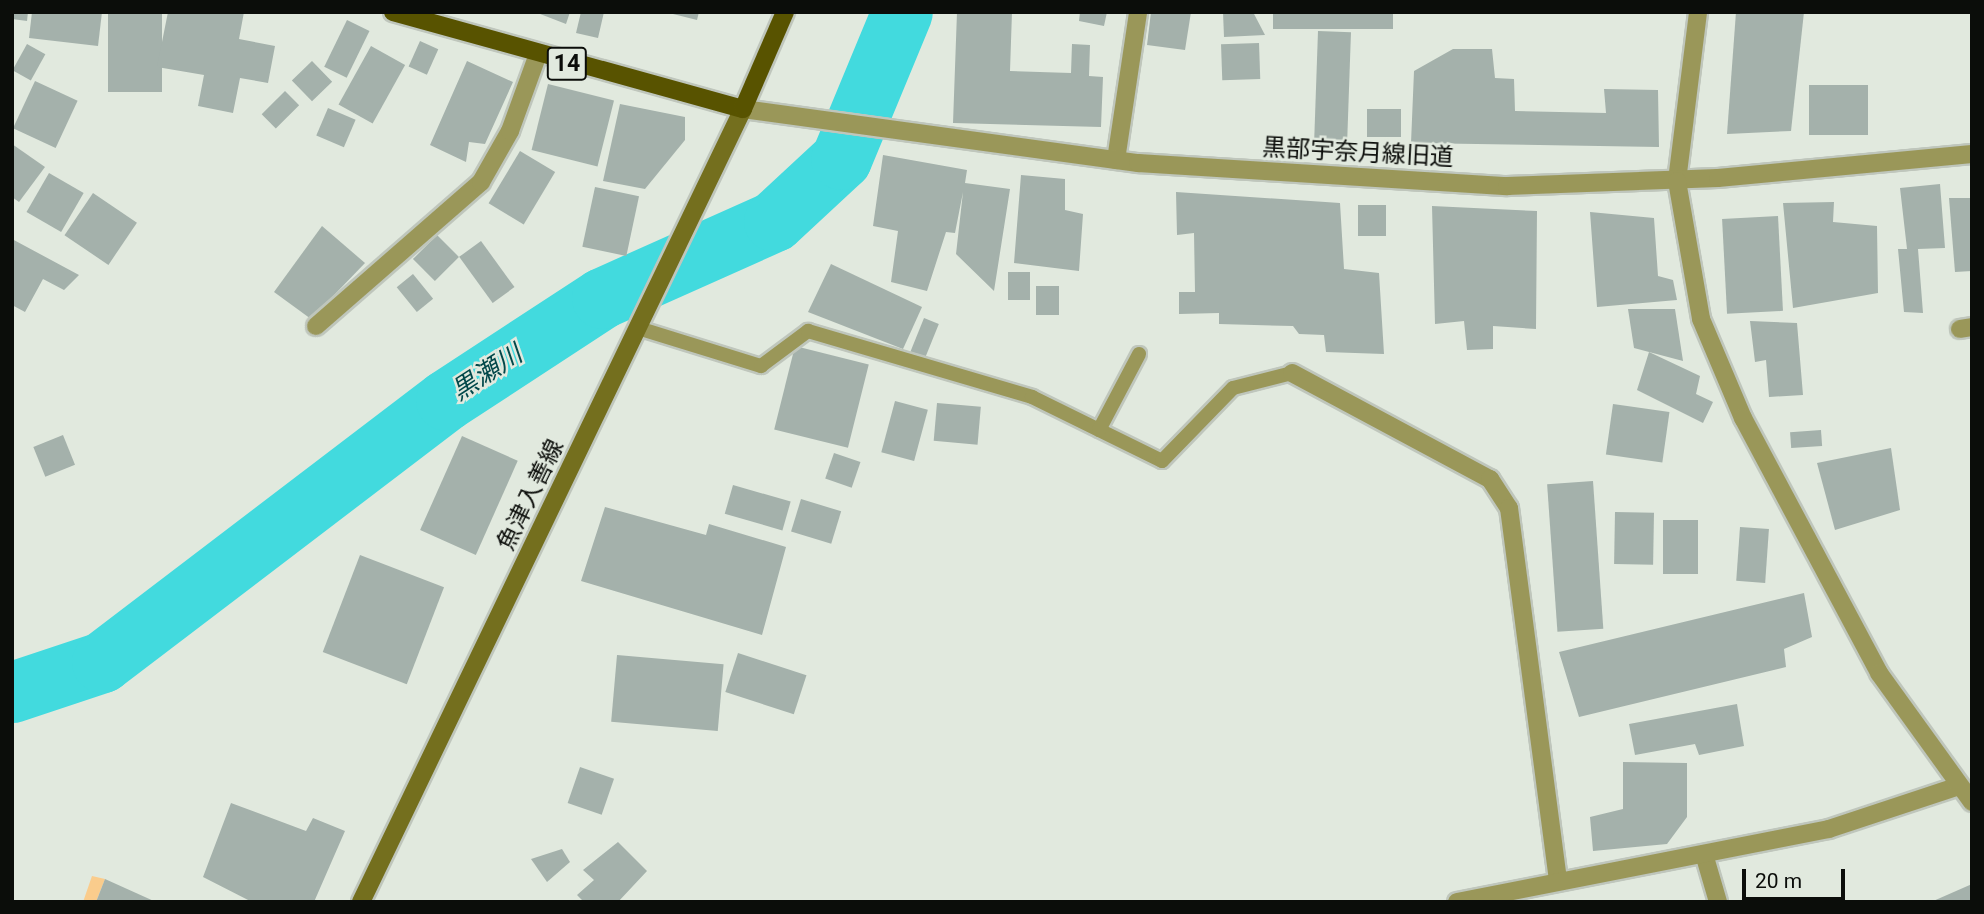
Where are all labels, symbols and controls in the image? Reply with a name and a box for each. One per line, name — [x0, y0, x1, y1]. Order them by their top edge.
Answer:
road number: 14 — [546, 44, 588, 83]
street label: 黒部宇奈月線旧道 — [1261, 134, 1455, 172]
water label: 黒瀬川 — [446, 339, 528, 407]
street label: 魚津入善線 — [492, 435, 570, 555]
scale bar — [1746, 855, 1849, 899]
text: 20 m — [1755, 869, 1802, 893]

